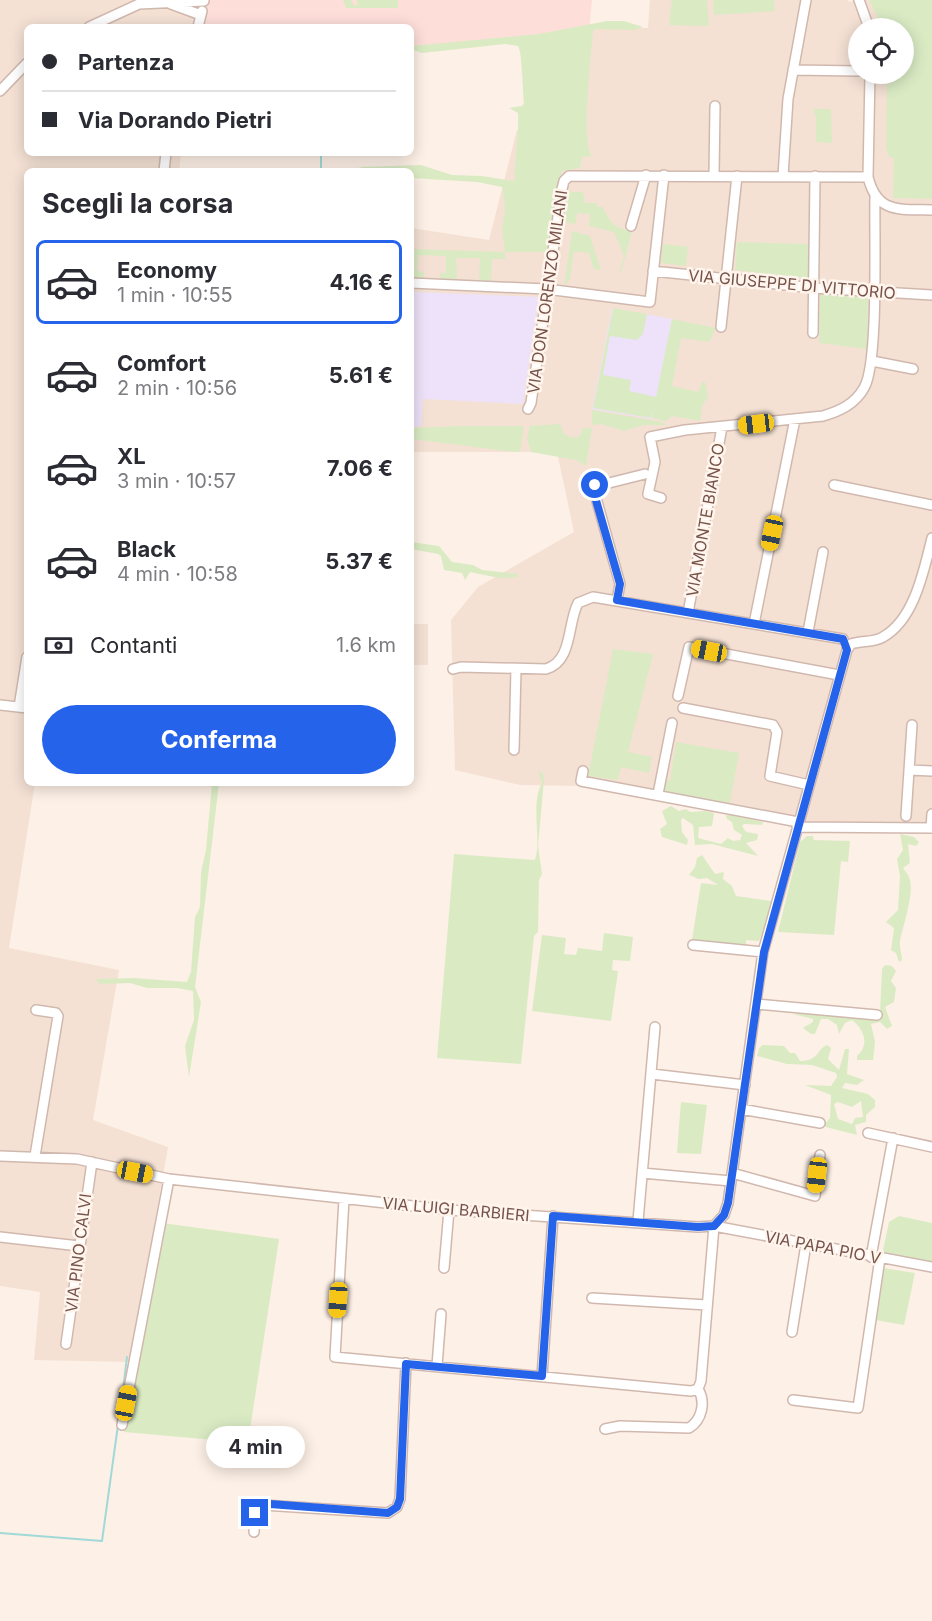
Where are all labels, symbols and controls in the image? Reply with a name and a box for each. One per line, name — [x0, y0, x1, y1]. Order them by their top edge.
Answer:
map controls — [848, 18, 914, 84]
button: locate — [848, 18, 914, 84]
text: Partenza — [78, 49, 174, 75]
text: Via Dorando Pietri — [78, 107, 272, 133]
text: Scegli la corsa — [42, 187, 233, 220]
street label: VIA DON LORENZO MILANI — [523, 189, 571, 395]
icon: car — [45, 255, 99, 309]
text: Economy — [117, 257, 217, 283]
street label: VIA GIUSEPPE DI VITTORIO — [687, 265, 897, 303]
text: 4.16 € — [329, 269, 393, 295]
text: 1 min · 10:55 — [117, 283, 233, 307]
icon: car — [45, 348, 99, 402]
text: Comfort — [117, 350, 206, 376]
text: 5.61 € — [329, 362, 393, 388]
text: 2 min · 10:56 — [117, 376, 237, 400]
car — [737, 413, 775, 435]
icon: car — [45, 441, 99, 495]
street label: VIA MONTE BIANCO — [682, 442, 728, 598]
text: XL — [117, 443, 146, 469]
text: 7.06 € — [327, 455, 393, 481]
text: 3 min · 10:57 — [117, 469, 236, 493]
route start — [581, 471, 608, 498]
car — [759, 514, 785, 552]
icon: car — [45, 534, 99, 588]
text: Black — [117, 536, 176, 562]
text: 5.37 € — [325, 548, 393, 574]
text: 4 min · 10:58 — [117, 562, 238, 586]
icon: cash — [42, 629, 75, 662]
text: Contanti — [90, 632, 177, 658]
text: 1.6 km — [336, 633, 396, 657]
car — [690, 639, 728, 663]
button: Conferma — [42, 705, 396, 774]
car — [806, 1156, 828, 1194]
car — [116, 1160, 154, 1184]
street label: VIA PINO CALVI — [61, 1192, 95, 1314]
street label: VIA LUIGI BARBIERI — [382, 1193, 530, 1225]
street label: VIA PAPA PIO V — [763, 1226, 883, 1268]
car — [328, 1281, 348, 1319]
car — [114, 1384, 138, 1422]
callout: 4 min — [206, 1426, 304, 1468]
text: 4 min — [228, 1435, 283, 1459]
route end — [241, 1499, 268, 1526]

